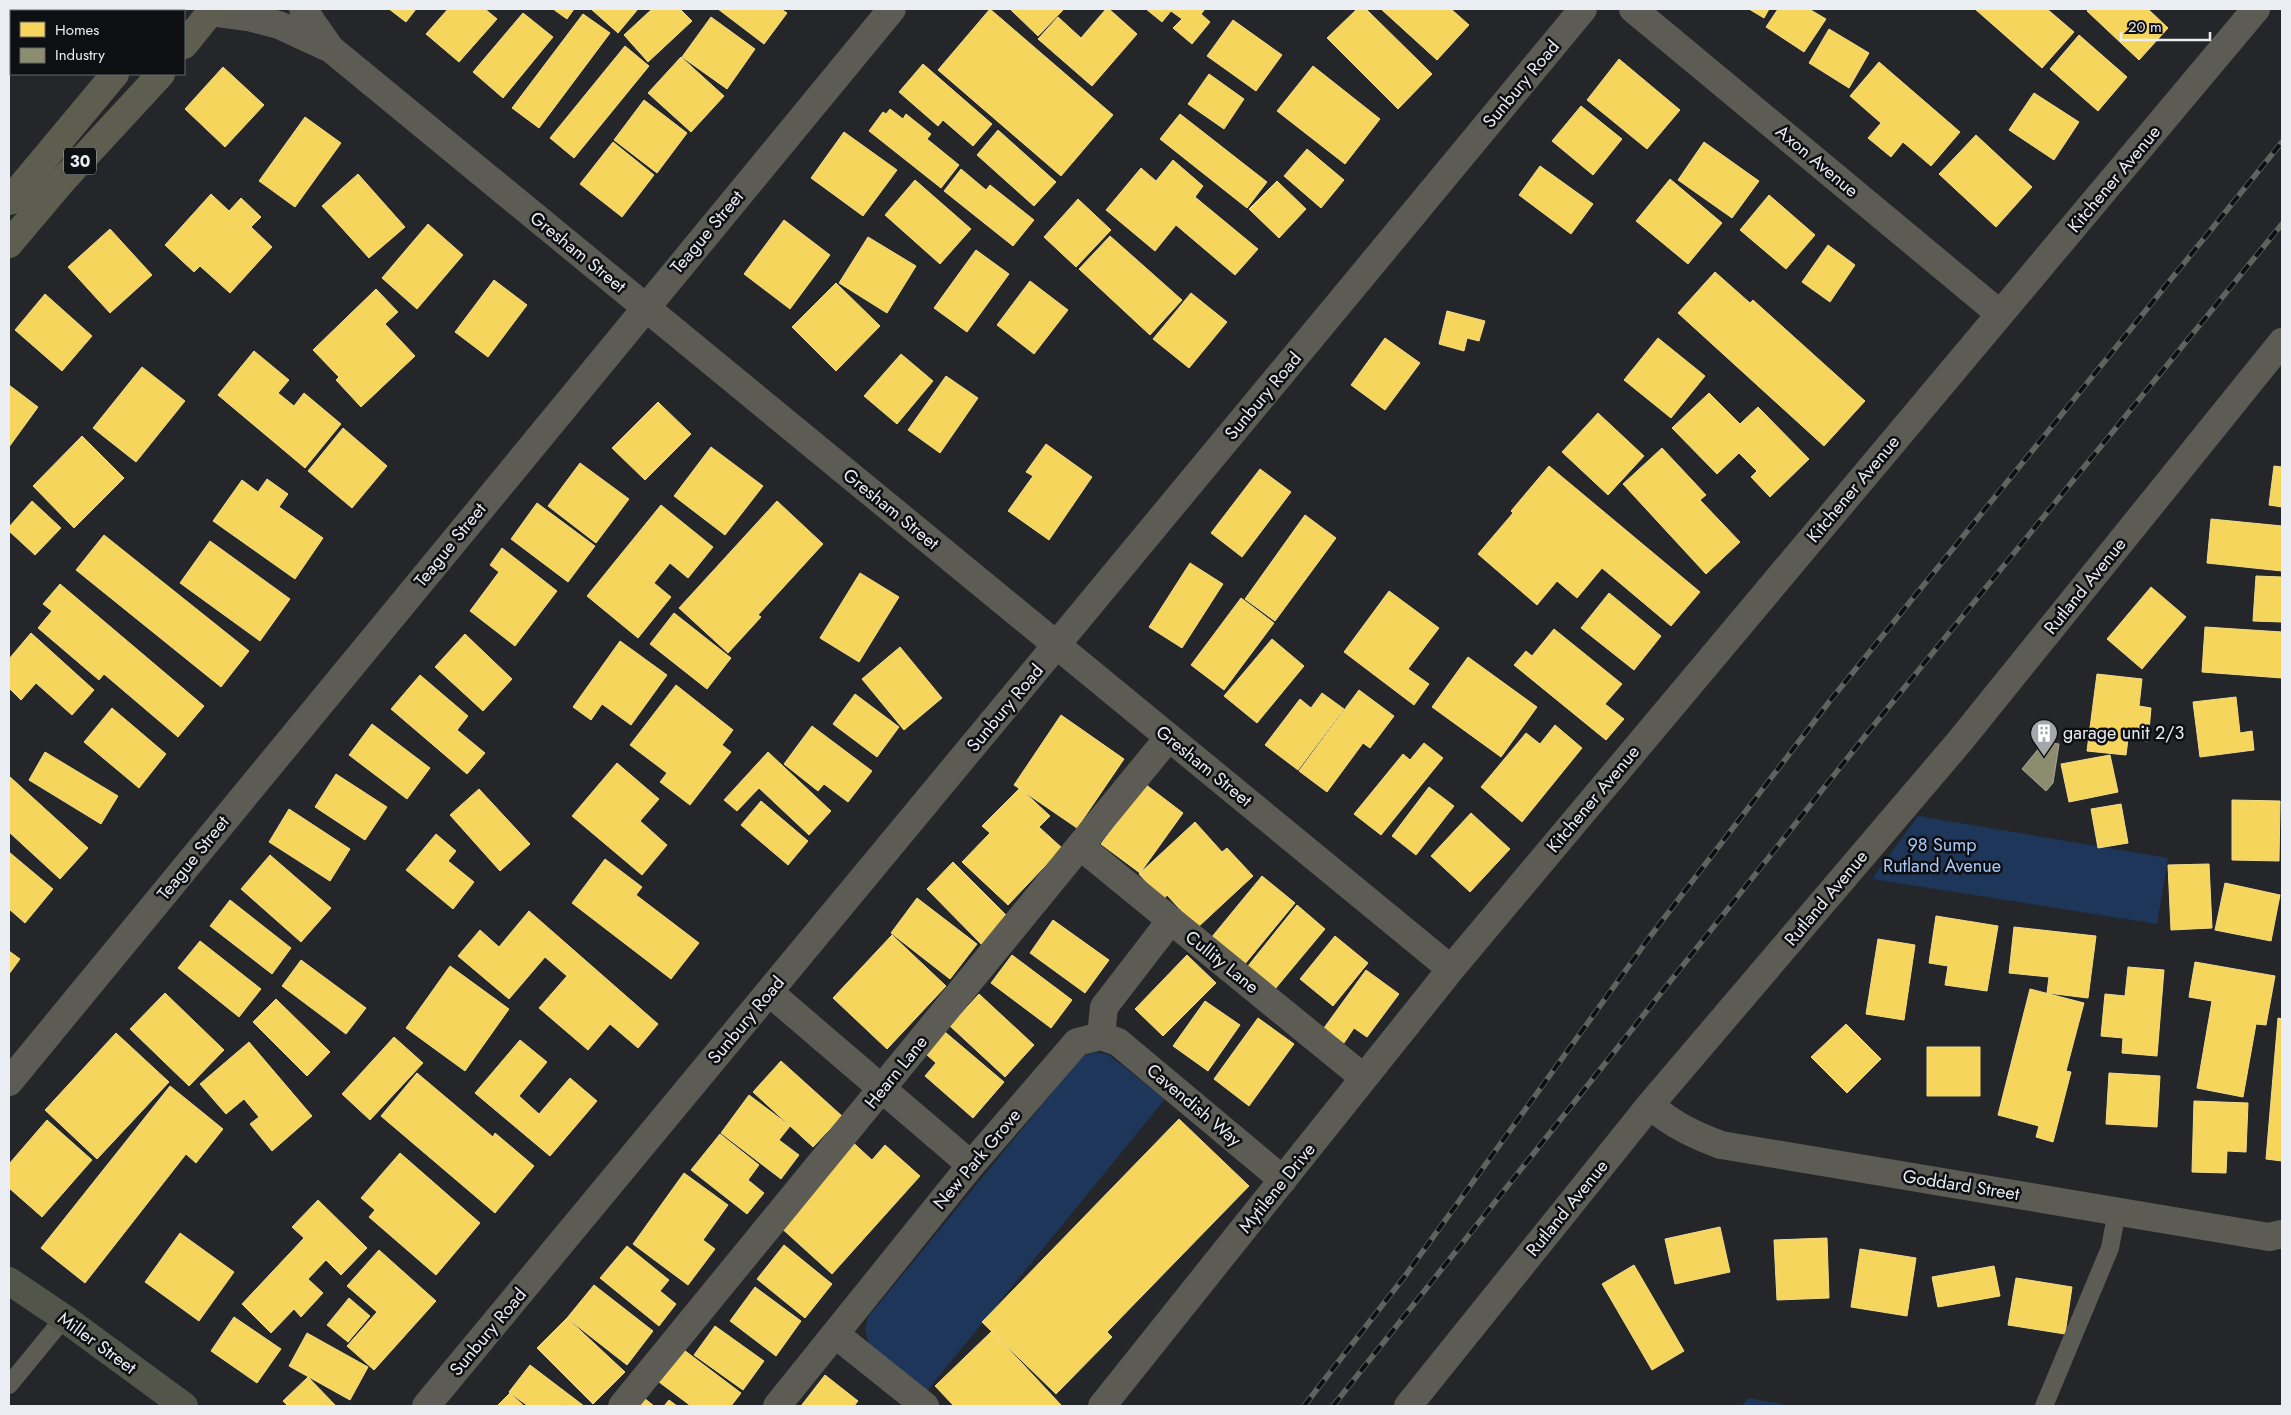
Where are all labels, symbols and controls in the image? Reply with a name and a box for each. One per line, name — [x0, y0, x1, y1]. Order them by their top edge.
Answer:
legend — [10, 10, 185, 75]
scale bar — [2121, 10, 2210, 42]
text: 20 m — [2128, 16, 2162, 38]
text: Homes — [55, 19, 99, 41]
street label: Sunbury Road — [1477, 35, 1565, 133]
text: Industry — [55, 44, 105, 66]
street label: Axon Avenue — [1770, 119, 1864, 203]
street label: Kitchener Avenue — [2061, 120, 2167, 238]
road number: 30 — [64, 148, 96, 175]
street label: Teague Street — [664, 184, 750, 279]
street label: Gresham Street — [524, 205, 632, 299]
street label: Sunbury Road — [1219, 347, 1307, 445]
street label: Kitchener Avenue — [1800, 430, 1906, 548]
street label: Gresham Street — [837, 462, 945, 556]
street label: Teague Street — [408, 497, 493, 593]
street label: Rutland Avenue — [2038, 532, 2132, 640]
street label: Sunbury Road — [961, 659, 1049, 757]
building icon: garage unit 2/3 — [2029, 718, 2059, 757]
street label: Gresham Street — [1150, 719, 1258, 813]
place label: garage unit 2/3 — [2063, 720, 2184, 746]
street label: Kitchener Avenue — [1540, 740, 1646, 858]
street label: Teague Street — [151, 810, 236, 906]
park label: 98 Sump Rutland Avenue — [1883, 832, 2001, 879]
street label: Rutland Avenue — [1778, 845, 1874, 951]
street label: Cullity Lane — [1180, 924, 1264, 1000]
street label: Sunbury Road — [702, 971, 790, 1069]
street label: Hearn Lane — [858, 1030, 934, 1114]
street label: Cavendish Way — [1141, 1057, 1247, 1153]
street label: New Park Grove — [927, 1103, 1027, 1215]
street label: Mytilene Drive — [1233, 1137, 1321, 1239]
street label: Rutland Avenue — [1520, 1154, 1614, 1262]
street label: Goddard Street — [1901, 1163, 2022, 1207]
street label: Sunbury Road — [444, 1283, 532, 1381]
street label: Miller Street — [52, 1306, 142, 1381]

